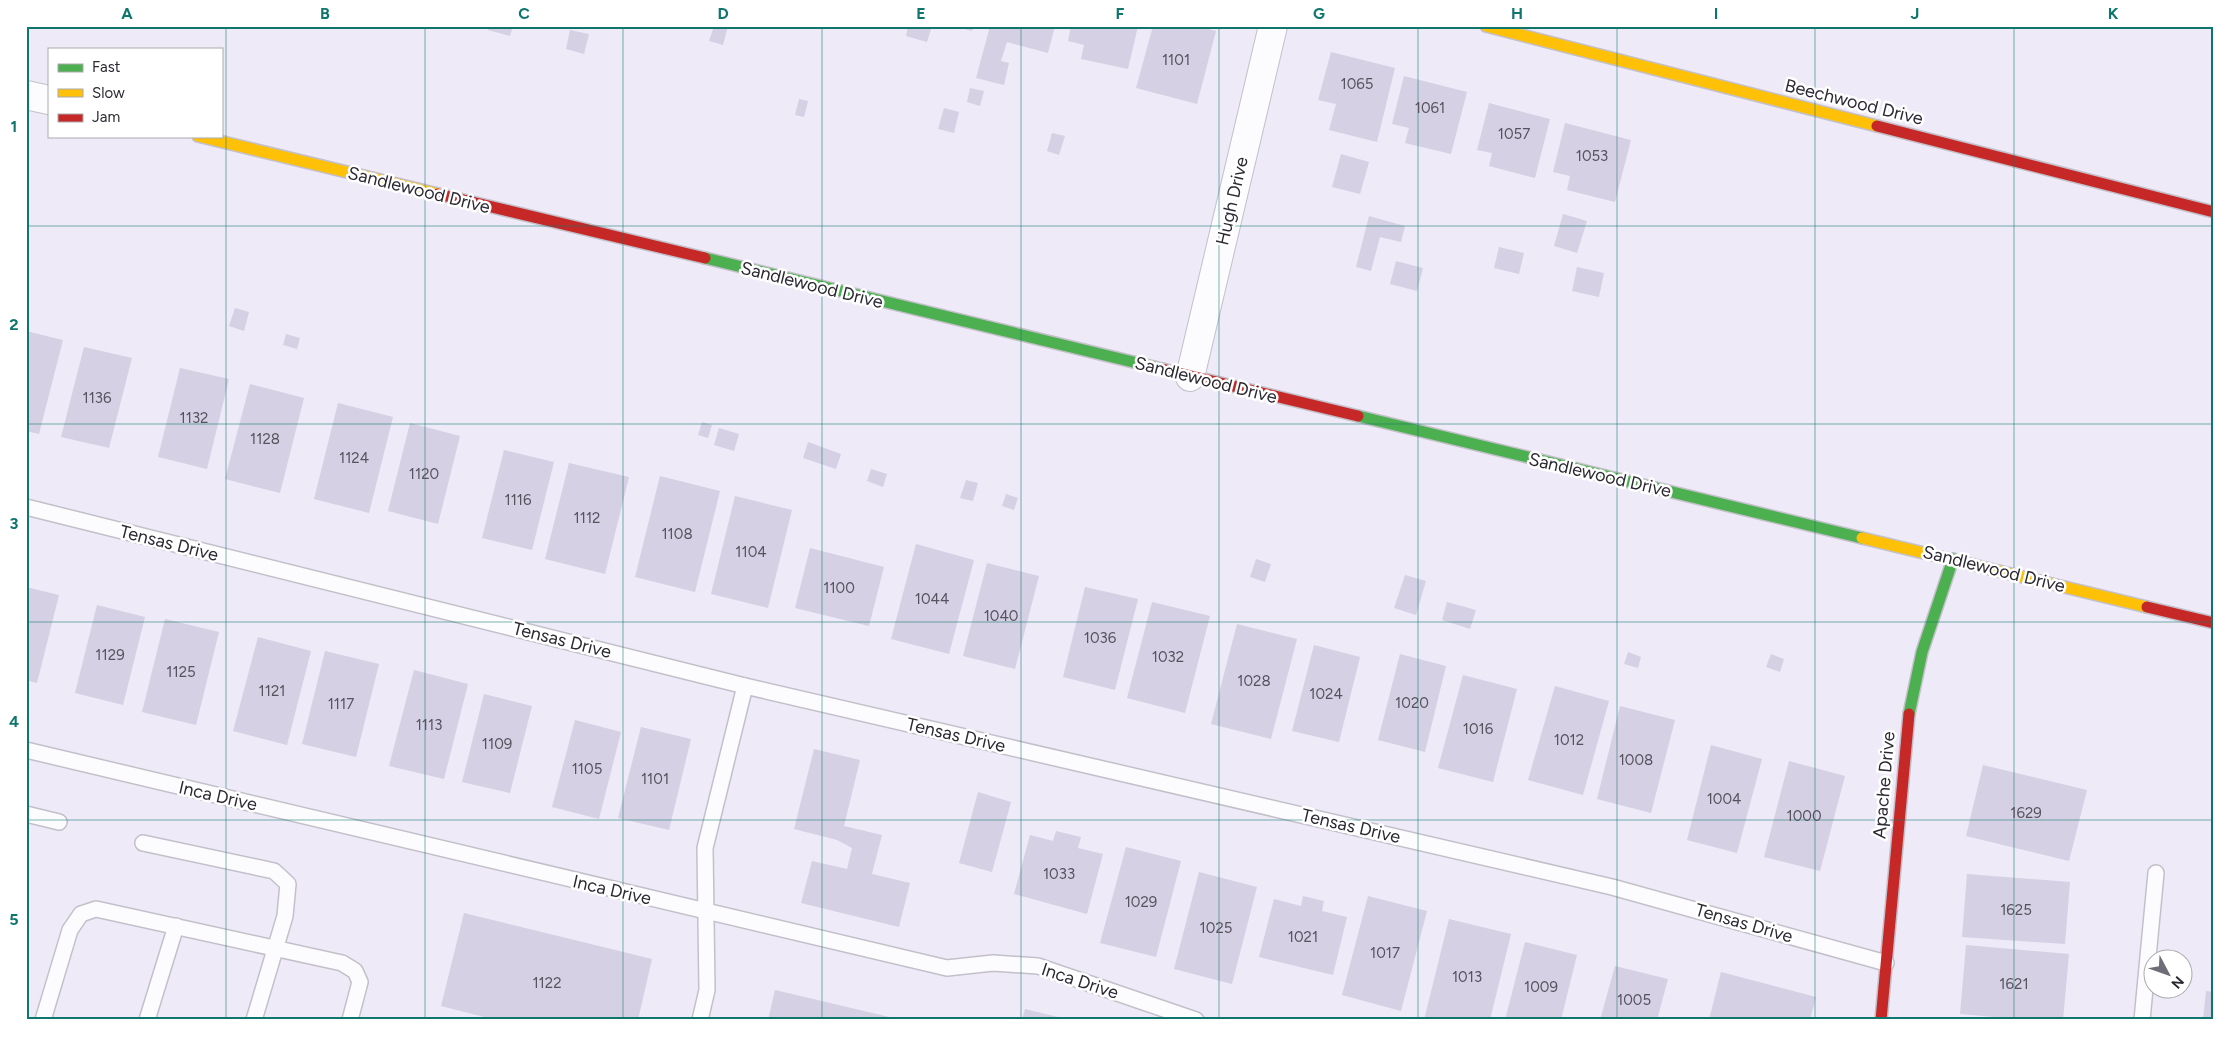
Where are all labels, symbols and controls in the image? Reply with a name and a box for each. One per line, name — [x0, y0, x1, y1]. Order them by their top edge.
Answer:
text: A — [121, 4, 133, 23]
text: B — [320, 4, 330, 23]
text: C — [518, 4, 530, 23]
text: D — [717, 4, 729, 23]
text: E — [916, 4, 926, 23]
text: F — [1116, 4, 1125, 23]
text: G — [1313, 4, 1325, 23]
text: H — [1511, 4, 1523, 23]
text: I — [1714, 4, 1718, 23]
text: J — [1911, 4, 1919, 23]
text: K — [2108, 4, 2119, 23]
legend — [48, 48, 222, 138]
house number: 1101 — [1162, 51, 1190, 69]
text: Fast — [92, 58, 121, 76]
street label: Beechwood Drive — [1783, 74, 1926, 130]
house number: 1065 — [1341, 75, 1373, 93]
text: Slow — [92, 84, 125, 102]
house number: 1061 — [1415, 99, 1445, 117]
text: Jam — [92, 108, 120, 126]
text: 1 — [11, 117, 17, 136]
house number: 1057 — [1498, 125, 1530, 143]
house number: 1053 — [1576, 147, 1608, 165]
street label: Hugh Drive — [1211, 154, 1253, 247]
street label: Sandlewood Drive — [346, 162, 493, 218]
street label: Sandlewood Drive — [739, 257, 886, 313]
text: 2 — [9, 315, 19, 334]
street label: Sandlewood Drive — [1133, 352, 1280, 408]
house number: 1136 — [82, 389, 112, 407]
house number: 1132 — [180, 409, 208, 427]
house number: 1128 — [250, 430, 280, 448]
street label: Sandlewood Drive — [1527, 448, 1674, 502]
house number: 1124 — [339, 449, 369, 467]
house number: 1120 — [409, 465, 439, 483]
house number: 1116 — [504, 491, 532, 509]
house number: 1112 — [574, 509, 600, 527]
text: 3 — [10, 514, 19, 533]
street label: Tensas Drive — [117, 520, 221, 566]
house number: 1108 — [661, 525, 693, 543]
street label: Sandlewood Drive — [1921, 541, 2068, 597]
house number: 1104 — [735, 543, 767, 561]
house number: 1100 — [823, 579, 855, 597]
house number: 1044 — [915, 590, 949, 608]
house number: 1040 — [984, 607, 1018, 625]
street label: Tensas Drive — [510, 617, 614, 663]
house number: 1036 — [1084, 629, 1117, 647]
house number: 1129 — [95, 646, 125, 664]
house number: 1032 — [1152, 648, 1184, 666]
house number: 1125 — [166, 663, 196, 681]
house number: 1028 — [1237, 672, 1271, 690]
house number: 1121 — [259, 682, 285, 700]
house number: 1024 — [1309, 685, 1343, 703]
house number: 1020 — [1395, 694, 1429, 712]
house number: 1117 — [328, 695, 354, 713]
text: 4 — [9, 712, 19, 731]
street label: Tensas Drive — [904, 713, 1008, 757]
house number: 1113 — [416, 716, 442, 734]
house number: 1016 — [1463, 720, 1494, 738]
street label: Apache Drive — [1868, 730, 1900, 840]
house number: 1012 — [1554, 731, 1584, 749]
house number: 1109 — [482, 735, 512, 753]
house number: 1008 — [1619, 751, 1653, 769]
house number: 1105 — [572, 760, 602, 778]
house number: 1101 — [641, 770, 669, 788]
street label: Inca Drive — [177, 776, 260, 816]
house number: 1004 — [1707, 790, 1741, 808]
street label: Tensas Drive — [1299, 804, 1403, 848]
house number: 1629 — [2010, 804, 2042, 822]
house number: 1000 — [1786, 807, 1822, 825]
house number: 1033 — [1043, 865, 1075, 883]
street label: Inca Drive — [571, 870, 654, 910]
house number: 1029 — [1125, 893, 1157, 911]
street label: Tensas Drive — [1693, 899, 1796, 948]
house number: 1625 — [2000, 901, 2032, 919]
text: 5 — [9, 910, 19, 929]
house number: 1025 — [1200, 919, 1232, 937]
house number: 1021 — [1288, 928, 1318, 946]
house number: 1017 — [1370, 944, 1400, 962]
north arrow — [2142, 948, 2192, 998]
street label: Inca Drive — [1039, 958, 1122, 1004]
house number: 1013 — [1452, 968, 1482, 986]
text: N — [2167, 973, 2187, 992]
house number: 1122 — [532, 974, 562, 992]
house number: 1621 — [1999, 975, 2029, 993]
house number: 1009 — [1524, 978, 1558, 996]
house number: 1005 — [1617, 991, 1651, 1009]

